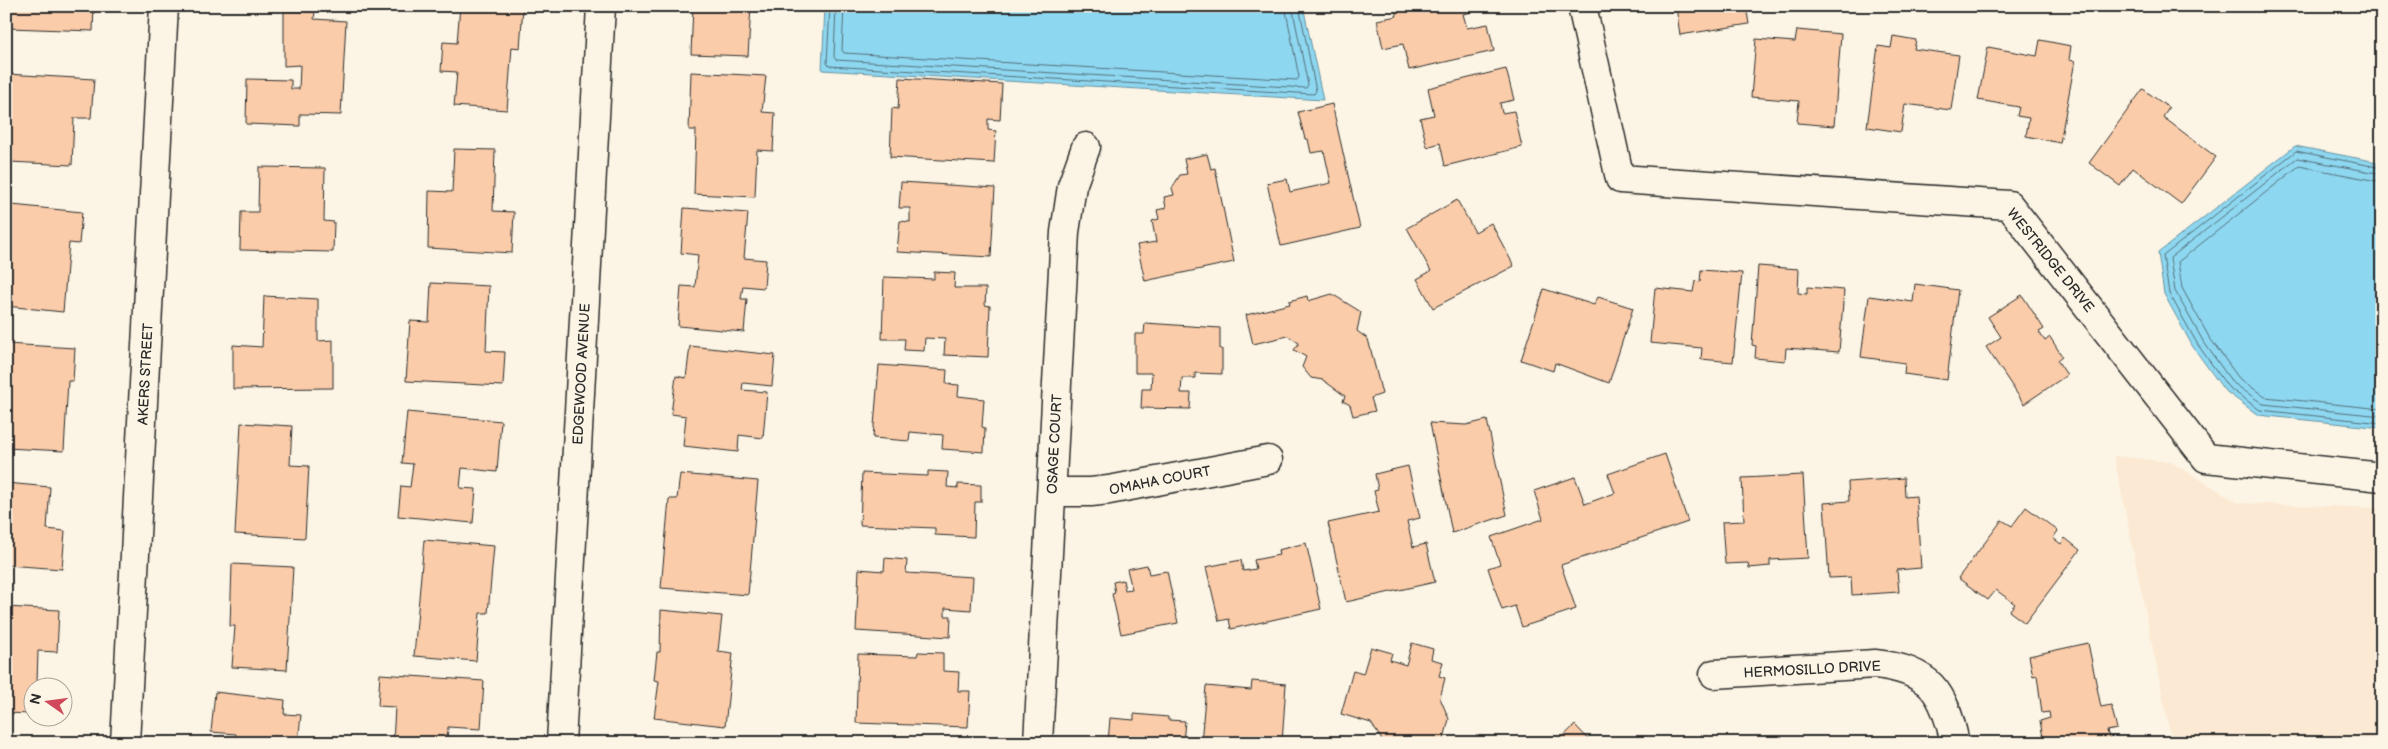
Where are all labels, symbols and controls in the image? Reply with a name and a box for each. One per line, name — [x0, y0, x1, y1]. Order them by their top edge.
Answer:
street label: WESTRIDGE DRIVE — [2003, 205, 2098, 316]
street label: EDGEWOOD AVENUE — [569, 303, 594, 445]
street label: AKERS STREET — [134, 322, 157, 425]
street label: OSAGE COURT — [1043, 393, 1066, 494]
street label: OMAHA COURT — [1108, 462, 1213, 499]
street label: HERMOSILLO DRIVE — [1743, 657, 1881, 682]
north arrow — [22, 676, 72, 726]
text: N — [26, 692, 45, 706]

